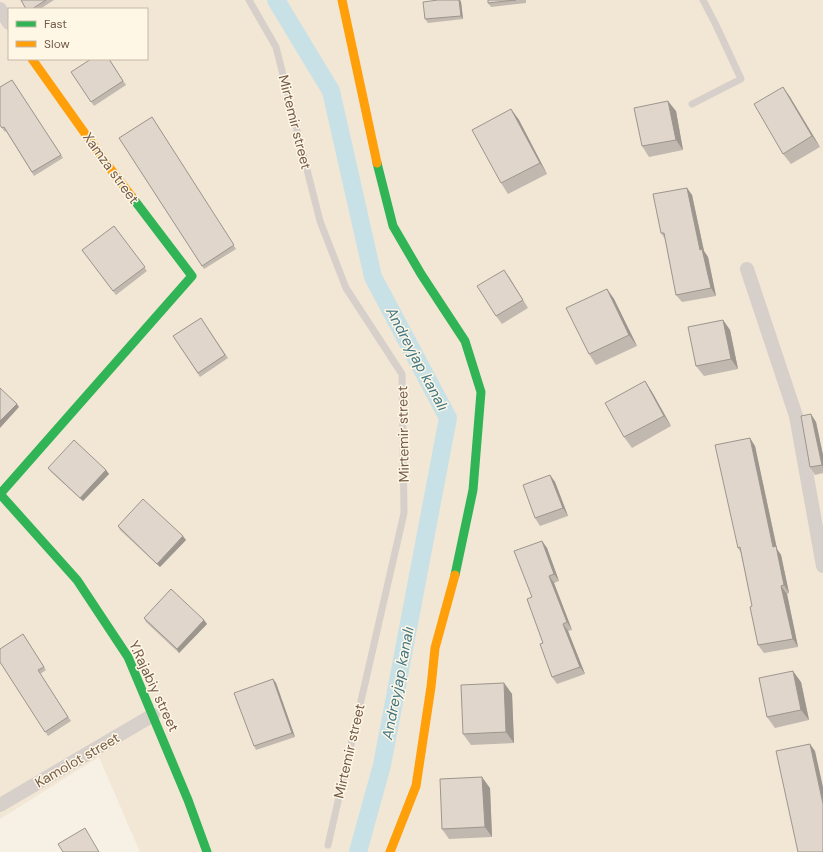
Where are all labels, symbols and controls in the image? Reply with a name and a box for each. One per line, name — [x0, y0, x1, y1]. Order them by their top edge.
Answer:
legend — [8, 8, 148, 60]
text: Fast — [44, 16, 67, 32]
text: Slow — [44, 36, 70, 52]
street label: Mirtemir street — [275, 73, 315, 171]
street label: Xamza street — [79, 129, 143, 207]
water label: Andreyjap kanalı — [381, 303, 453, 414]
street label: Mirtemir street — [393, 386, 413, 482]
water label: Andreyjap kanalı — [377, 625, 419, 742]
street label: Y.Rajabiy street — [125, 638, 183, 734]
street label: Mirtemir street — [329, 702, 369, 800]
street label: Kamolot street — [31, 728, 123, 792]

